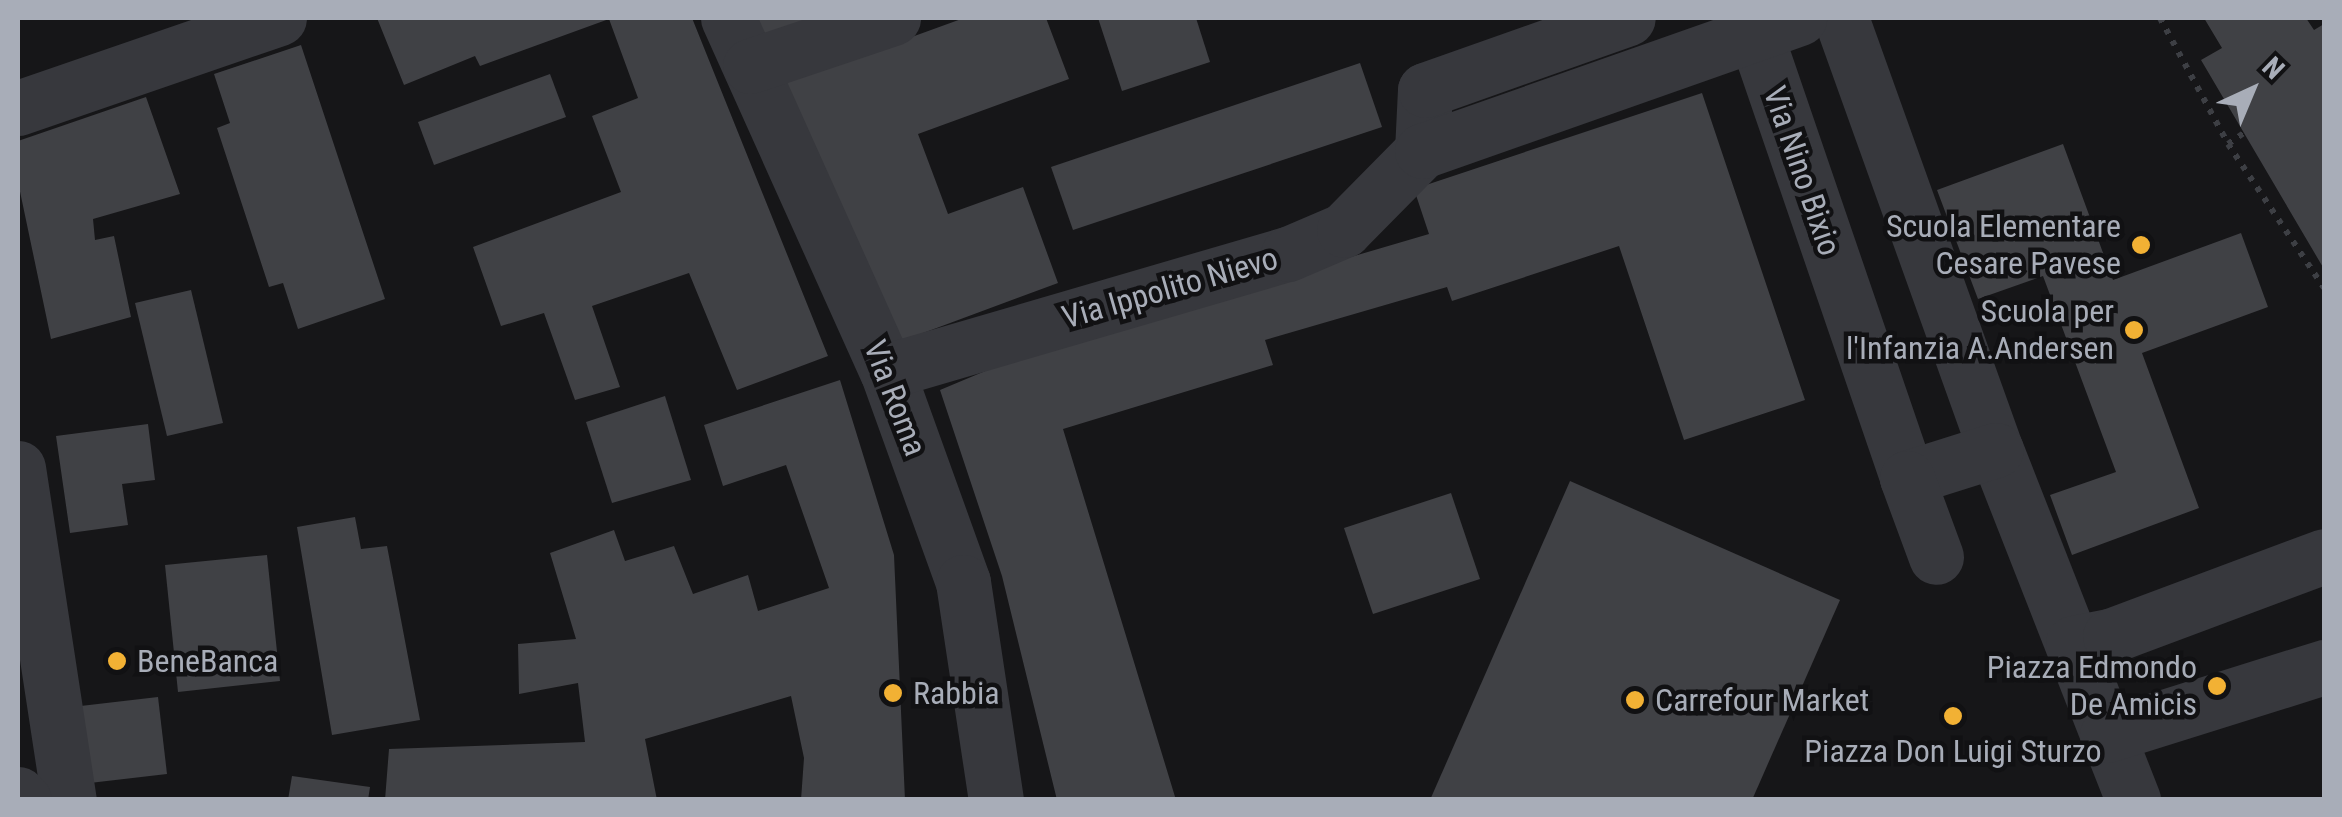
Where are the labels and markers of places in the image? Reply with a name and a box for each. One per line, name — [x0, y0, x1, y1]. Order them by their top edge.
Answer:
place label: Scuola Elementare Cesare Pavese — [1886, 208, 2121, 283]
marker: Scuola Elementare Cesare Pavese — [2130, 234, 2152, 256]
place label: Scuola per l'Infanzia A.Andersen — [1846, 293, 2114, 368]
marker: Scuola per l'Infanzia A.Andersen — [2123, 319, 2145, 341]
place label: BeneBanca — [137, 642, 278, 680]
place label: Piazza Edmondo De Amicis — [1987, 649, 2197, 724]
marker: BeneBanca — [106, 650, 128, 672]
place label: Rabbia — [913, 674, 1000, 712]
marker: Piazza Edmondo De Amicis — [2206, 675, 2228, 697]
place label: Carrefour Market — [1655, 681, 1869, 719]
marker: Rabbia — [882, 682, 904, 704]
marker: Carrefour Market — [1624, 689, 1646, 711]
marker: Piazza Don Luigi Sturzo — [1942, 705, 1964, 727]
place label: Piazza Don Luigi Sturzo — [1804, 732, 2102, 770]

